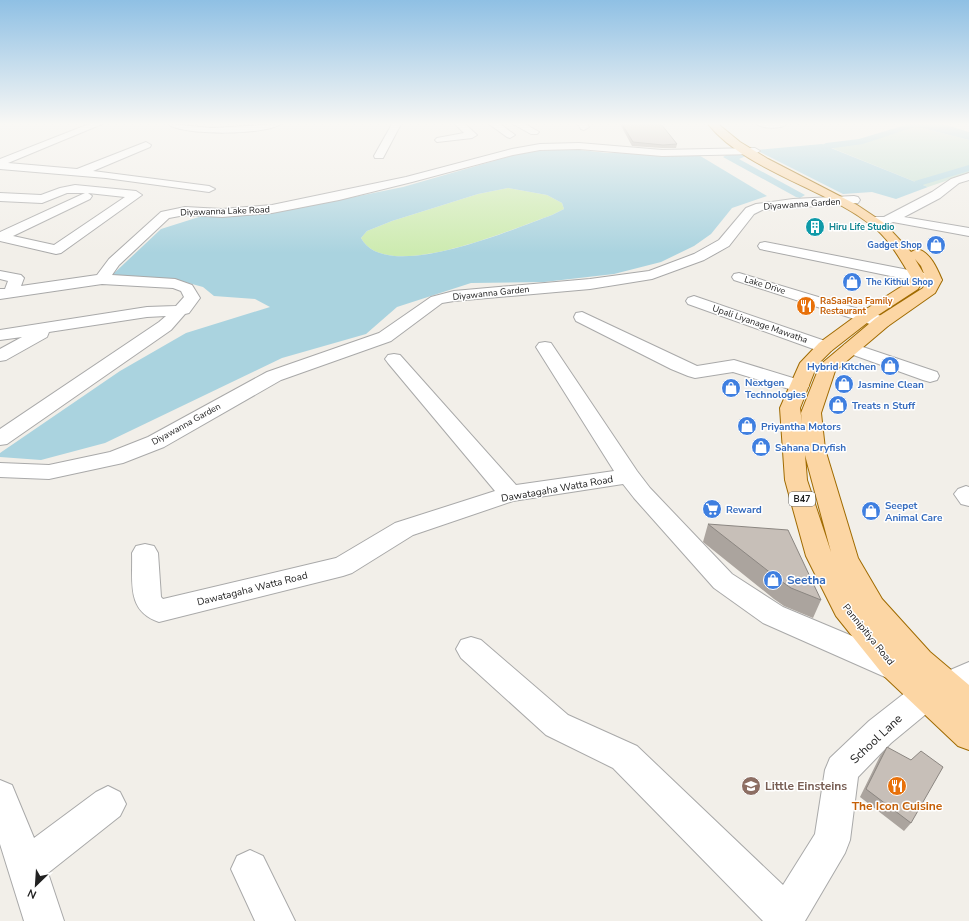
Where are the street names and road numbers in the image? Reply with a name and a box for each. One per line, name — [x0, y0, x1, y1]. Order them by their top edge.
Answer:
street label: Diyawanna Garden — [763, 195, 841, 213]
street label: Diyawanna Lake Road — [180, 203, 270, 219]
street label: Lake Drive — [743, 273, 787, 297]
street label: Diyawanna Garden — [452, 283, 530, 303]
street label: Upali Liyanage Mawatha — [711, 302, 809, 346]
street label: Diyawanna Garden — [149, 400, 223, 448]
street label: Dawatagaha Watta Road — [500, 472, 614, 506]
road number: B47 — [789, 492, 815, 506]
street label: Dawatagaha Watta Road — [195, 568, 309, 609]
street label: Pannipitiya Road — [839, 601, 897, 668]
street label: School Lane — [846, 711, 906, 767]

